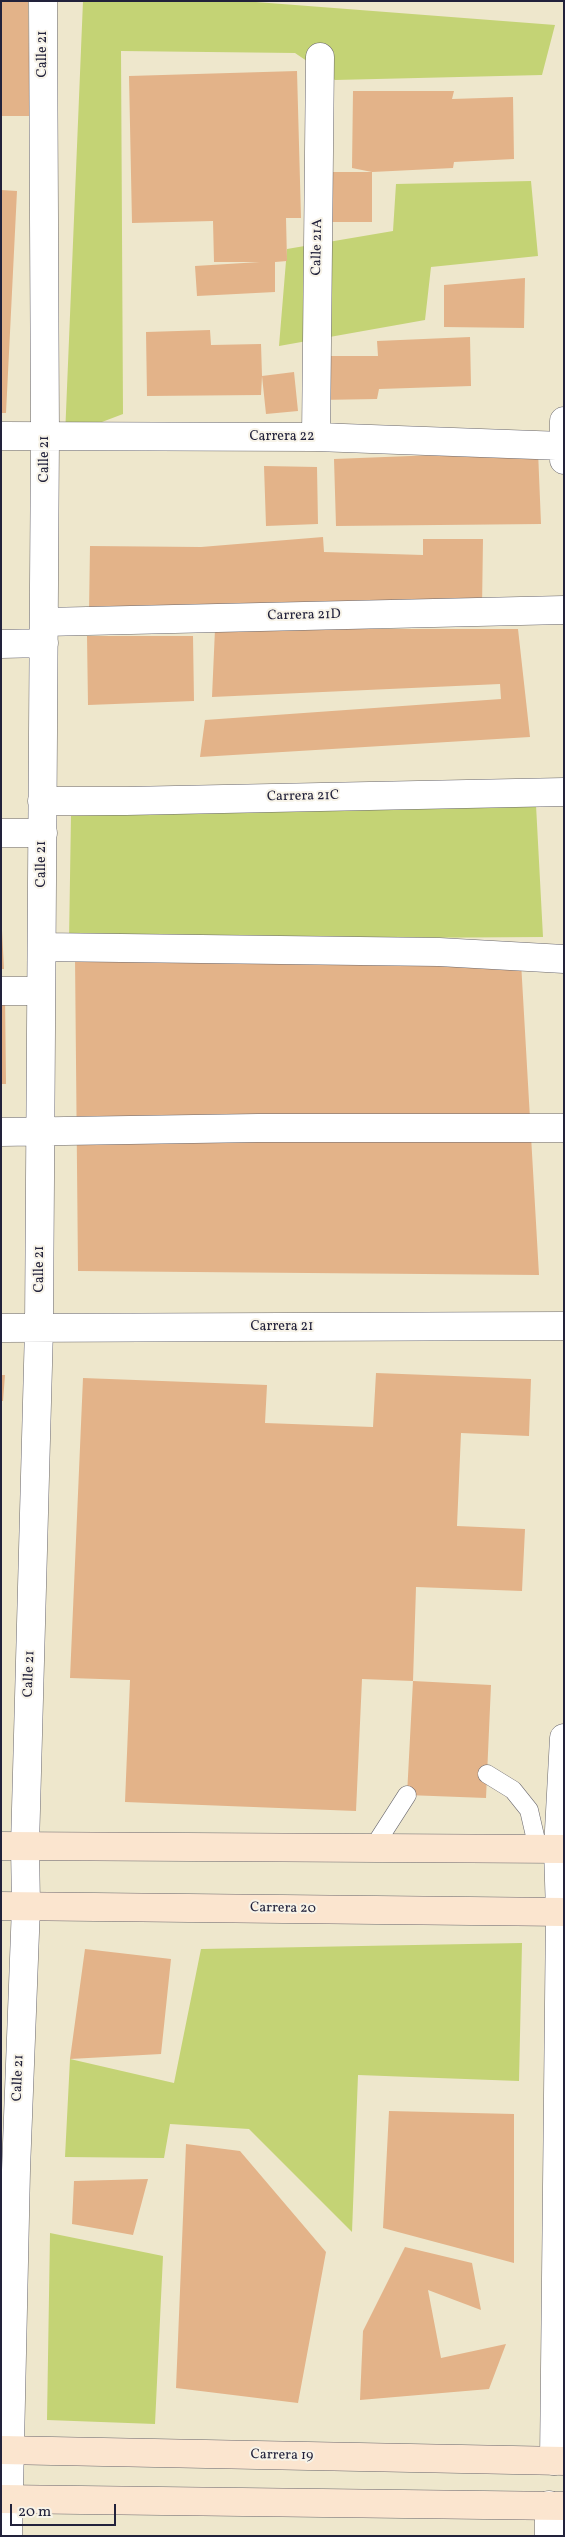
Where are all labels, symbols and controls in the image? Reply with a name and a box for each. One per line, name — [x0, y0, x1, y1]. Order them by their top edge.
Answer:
street label: Calle 21 — [35, 31, 51, 77]
street label: Calle 21A — [309, 218, 327, 276]
street label: Carrera 22 — [249, 429, 315, 445]
street label: Calle 21 — [37, 436, 53, 482]
street label: Carrera 21D — [267, 607, 341, 625]
street label: Carrera 21C — [267, 788, 339, 806]
street label: Calle 21 — [34, 841, 50, 887]
street label: Calle 21 — [32, 1246, 48, 1292]
street label: Carrera 21 — [250, 1319, 314, 1335]
street label: Calle 21 — [21, 1650, 39, 1698]
street label: Carrera 20 — [250, 1900, 316, 1918]
street label: Calle 21 — [10, 2054, 28, 2102]
street label: Carrera 19 — [250, 2447, 314, 2465]
scale bar — [12, 2494, 119, 2526]
text: 20 m — [18, 2502, 51, 2523]

